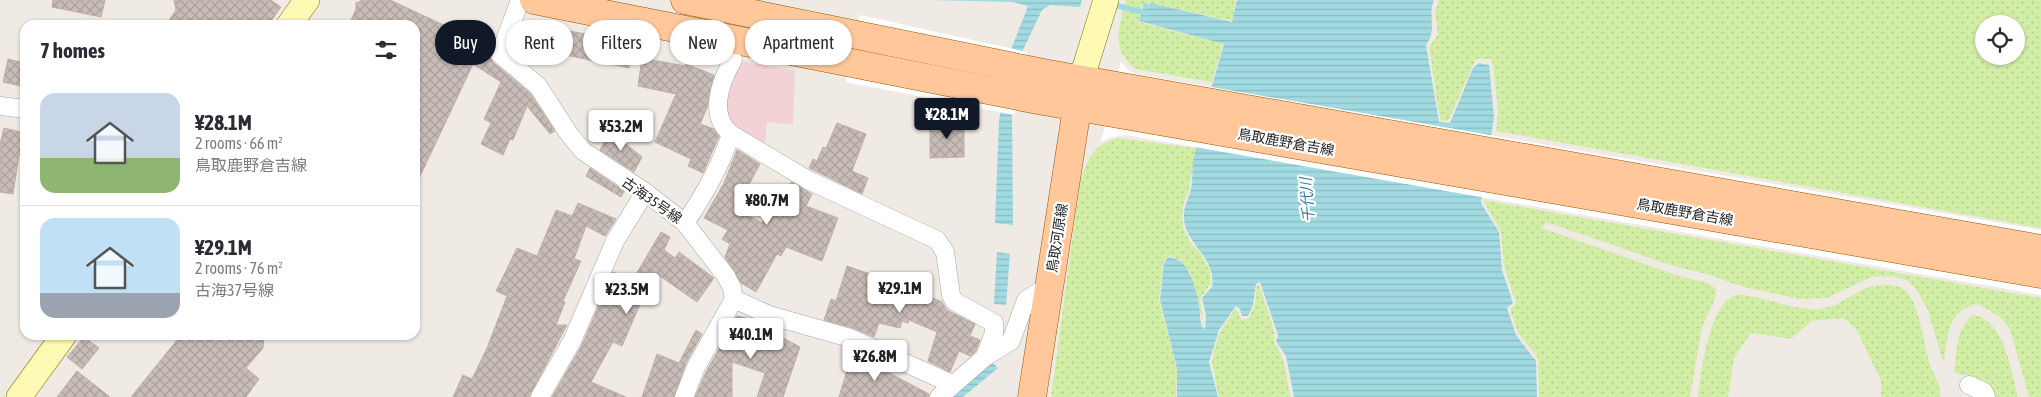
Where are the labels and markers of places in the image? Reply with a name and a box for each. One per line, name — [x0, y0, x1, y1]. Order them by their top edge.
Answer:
pin: ¥28.1M — [906, 98, 988, 140]
pin: ¥53.2M — [580, 110, 662, 152]
pin: ¥80.7M — [726, 184, 808, 226]
pin: ¥23.5M — [586, 272, 668, 315]
pin: ¥29.1M — [859, 272, 941, 314]
pin: ¥40.1M — [710, 318, 792, 360]
pin: ¥26.8M — [834, 340, 916, 382]

